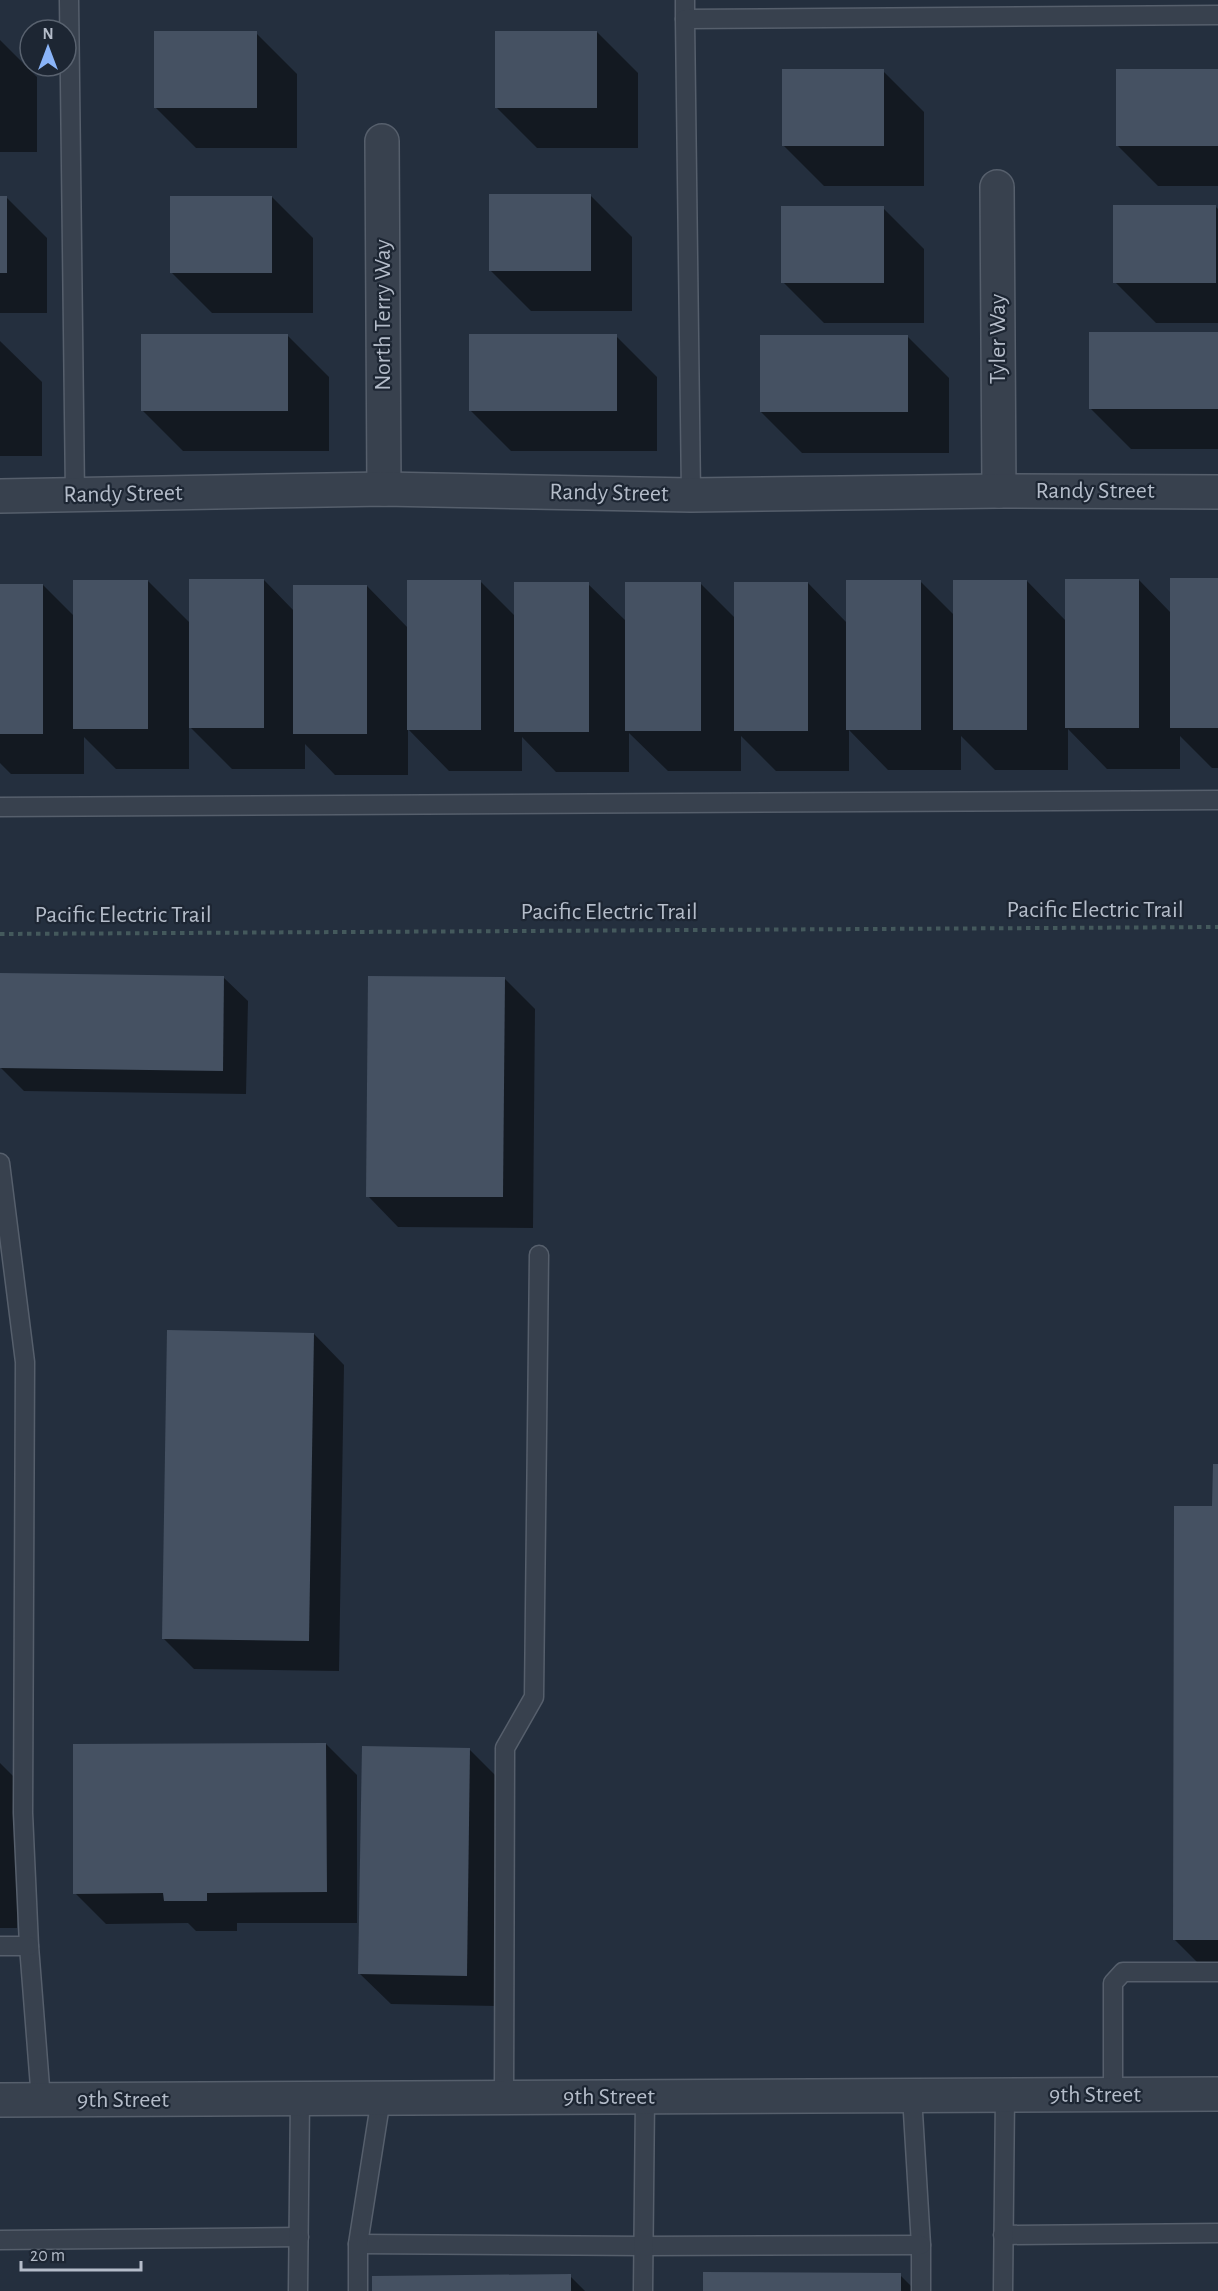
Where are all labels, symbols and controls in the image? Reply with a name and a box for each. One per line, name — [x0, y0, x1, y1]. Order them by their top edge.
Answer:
north arrow — [18, 18, 78, 78]
text: N — [42, 26, 54, 42]
street label: North Terry Way — [371, 239, 395, 391]
street label: Tyler Way — [986, 294, 1010, 384]
street label: Randy Street — [1035, 479, 1155, 503]
street label: Randy Street — [549, 480, 669, 506]
street label: Randy Street — [63, 481, 183, 507]
street label: Pacific Electric Trail — [1006, 898, 1184, 922]
street label: Pacific Electric Trail — [520, 900, 698, 924]
street label: Pacific Electric Trail — [34, 903, 212, 927]
street label: 9th Street — [1049, 2083, 1141, 2107]
street label: 9th Street — [563, 2085, 655, 2109]
street label: 9th Street — [77, 2088, 169, 2112]
scale bar — [21, 2234, 141, 2272]
text: 20 m — [30, 2247, 65, 2265]

